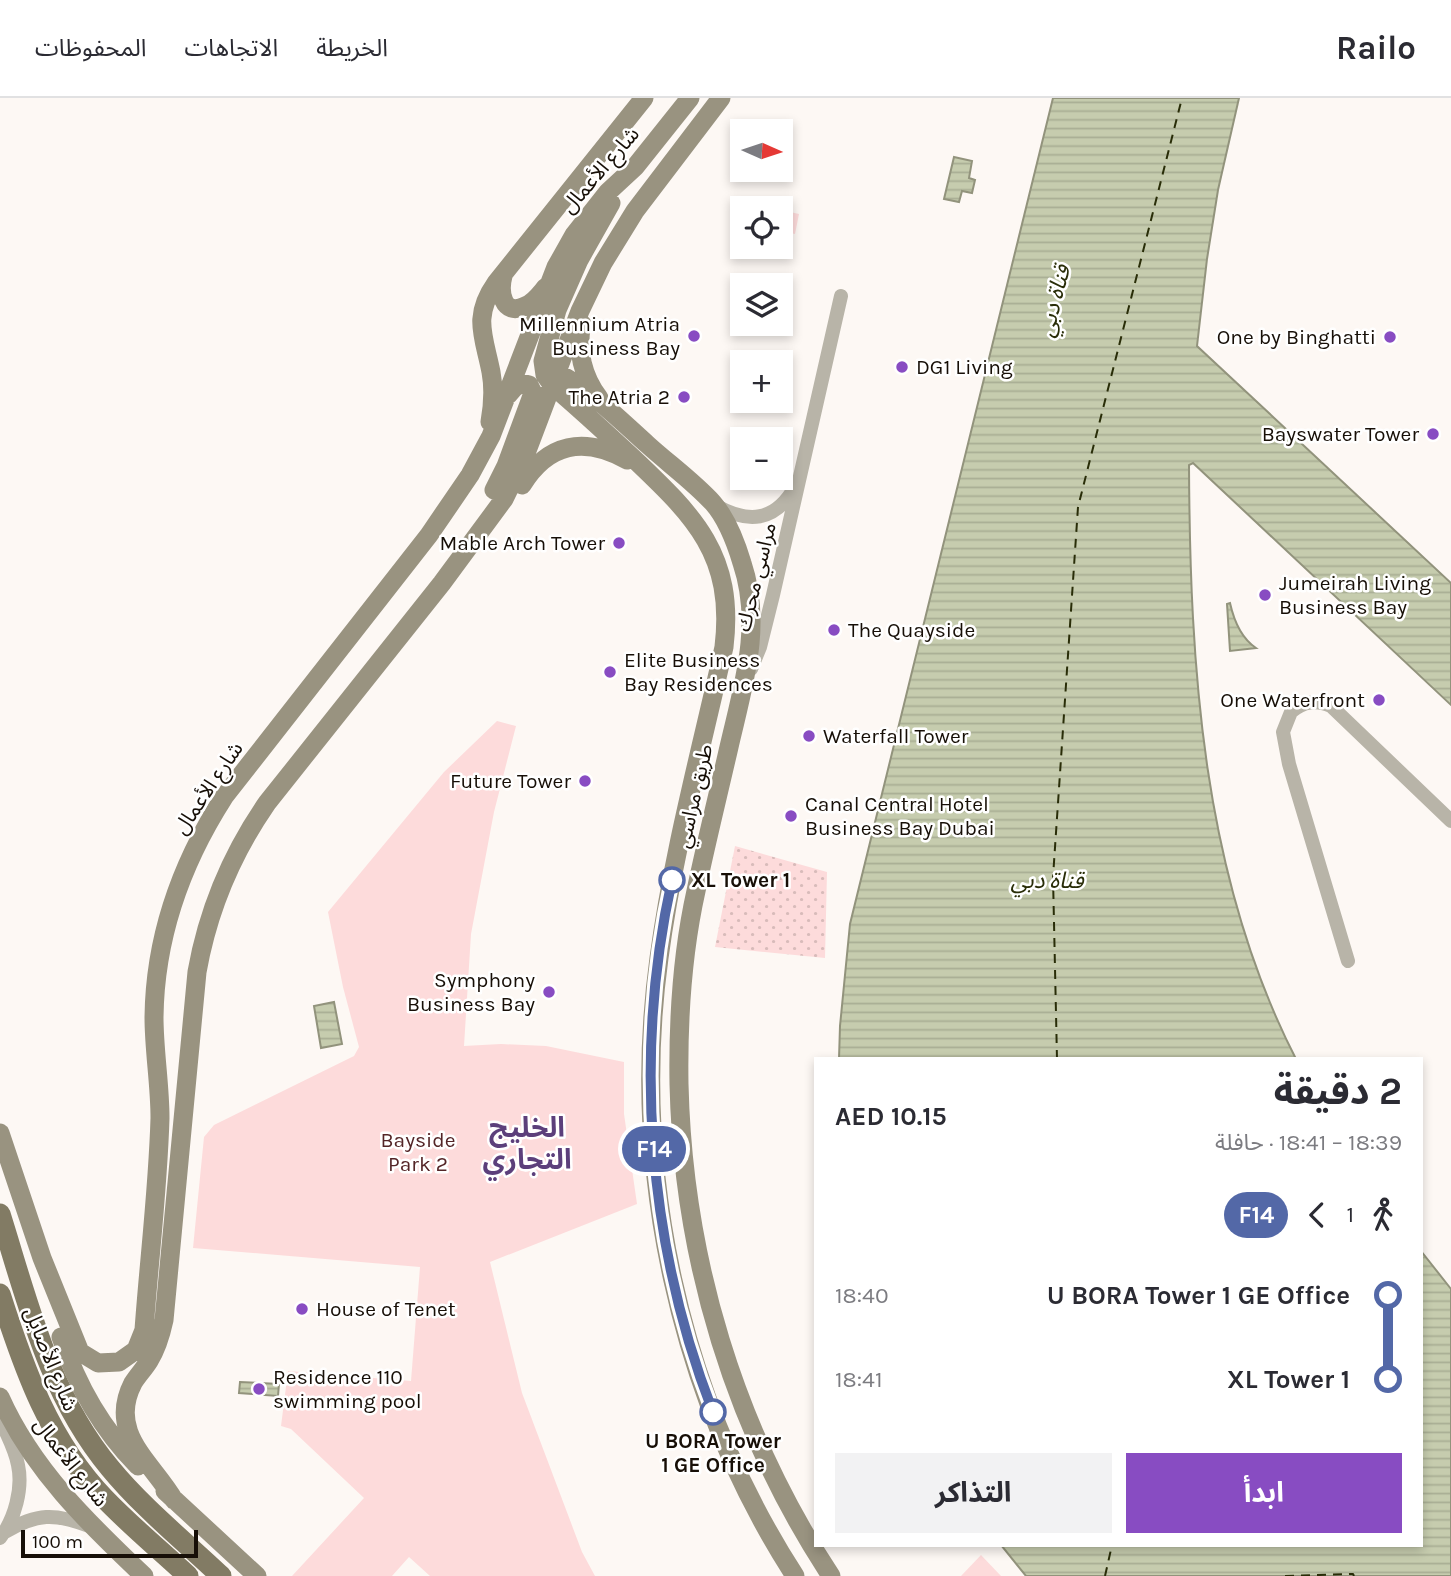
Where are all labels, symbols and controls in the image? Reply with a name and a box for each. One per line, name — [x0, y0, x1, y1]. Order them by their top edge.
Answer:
text: Railo — [1336, 29, 1416, 67]
text: المحفوظات — [35, 34, 146, 62]
text: الاتجاهات — [184, 34, 278, 62]
text: الخريطة — [316, 34, 388, 62]
north arrow — [730, 119, 793, 182]
map controls — [730, 119, 793, 490]
street label: شارع الأعمال — [556, 122, 646, 220]
button: locate — [730, 196, 793, 259]
water label: قناة دبي — [1032, 261, 1081, 341]
button: layers — [730, 273, 793, 336]
place label: Millennium Atria Business Bay — [519, 312, 680, 360]
place label: One by Binghatti — [1217, 325, 1376, 349]
marker: Millennium Atria Business Bay — [686, 328, 702, 344]
marker: One by Binghatti — [1382, 329, 1398, 345]
button: + — [730, 350, 793, 413]
place label: DG1 Living — [916, 355, 1013, 379]
marker: DG1 Living — [894, 359, 910, 375]
place label: The Atria 2 — [569, 385, 670, 409]
marker: The Atria 2 — [676, 389, 692, 405]
place label: Bayswater Tower — [1262, 422, 1419, 446]
marker: Bayswater Tower — [1425, 426, 1441, 442]
button: − — [730, 427, 793, 490]
street label: مراسي محرك — [731, 520, 785, 635]
place label: Mable Arch Tower — [439, 531, 605, 555]
marker: Mable Arch Tower — [611, 535, 627, 551]
place label: Jumeirah Living Business Bay — [1279, 571, 1431, 619]
marker: Jumeirah Living Business Bay — [1257, 587, 1273, 603]
place label: The Quayside — [848, 618, 975, 642]
marker: The Quayside — [826, 622, 842, 638]
place label: Elite Business Bay Residences — [624, 648, 773, 696]
marker: Elite Business Bay Residences — [602, 664, 618, 680]
place label: One Waterfront — [1220, 688, 1365, 712]
marker: One Waterfront — [1371, 692, 1387, 708]
place label: Waterfall Tower — [823, 724, 969, 748]
marker: Waterfall Tower — [801, 728, 817, 744]
street label: شارع الأعمال — [168, 737, 250, 841]
street label: طريق مراسي — [670, 742, 721, 851]
place label: Future Tower — [450, 769, 571, 793]
marker: Future Tower — [577, 773, 593, 789]
place label: Canal Central Hotel Business Bay Dubai — [805, 792, 995, 840]
marker: Canal Central Hotel Business Bay Dubai — [783, 808, 799, 824]
marker: XL Tower 1 — [659, 867, 685, 893]
water label: قناة دبي — [1010, 867, 1085, 898]
place label: XL Tower 1 — [691, 868, 790, 892]
place label: Symphony Business Bay — [407, 968, 535, 1016]
marker: Symphony Business Bay — [541, 984, 557, 1000]
text: 2 دقيقة — [1274, 1069, 1402, 1114]
text: AED 10.15 — [835, 1101, 947, 1132]
district label: الخليج التجاري — [482, 1111, 572, 1181]
line badge: F14 — [614, 1126, 694, 1172]
park label: Bayside Park 2 — [381, 1128, 455, 1176]
text: 18:39 – 18:41 · حافلة — [1215, 1129, 1402, 1156]
text: F14 — [636, 1135, 672, 1163]
icon: back — [1298, 1196, 1336, 1234]
icon: walk — [1364, 1196, 1402, 1234]
text: F14 — [1238, 1201, 1274, 1229]
text: 1 — [1346, 1201, 1354, 1228]
text: U BORA Tower 1 GE Office — [1047, 1280, 1350, 1311]
text: 18:40 — [835, 1282, 889, 1309]
place label: House of Tenet — [316, 1297, 456, 1321]
marker: House of Tenet — [294, 1301, 310, 1317]
street label: شارع الأصايل — [17, 1304, 83, 1416]
text: XL Tower 1 — [1227, 1364, 1350, 1395]
place label: Residence 110 swimming pool — [273, 1365, 422, 1413]
text: 18:41 — [835, 1366, 882, 1393]
marker: Residence 110 swimming pool — [251, 1381, 267, 1397]
marker: U BORA Tower 1 GE Office — [700, 1399, 726, 1425]
street label: شارع الأعمال — [26, 1413, 113, 1513]
place label: U BORA Tower 1 GE Office — [645, 1429, 782, 1477]
button: التذاكر — [835, 1453, 1112, 1533]
button: ابدأ — [1126, 1453, 1402, 1533]
scale bar — [21, 1527, 198, 1559]
text: 100 m — [32, 1531, 83, 1553]

